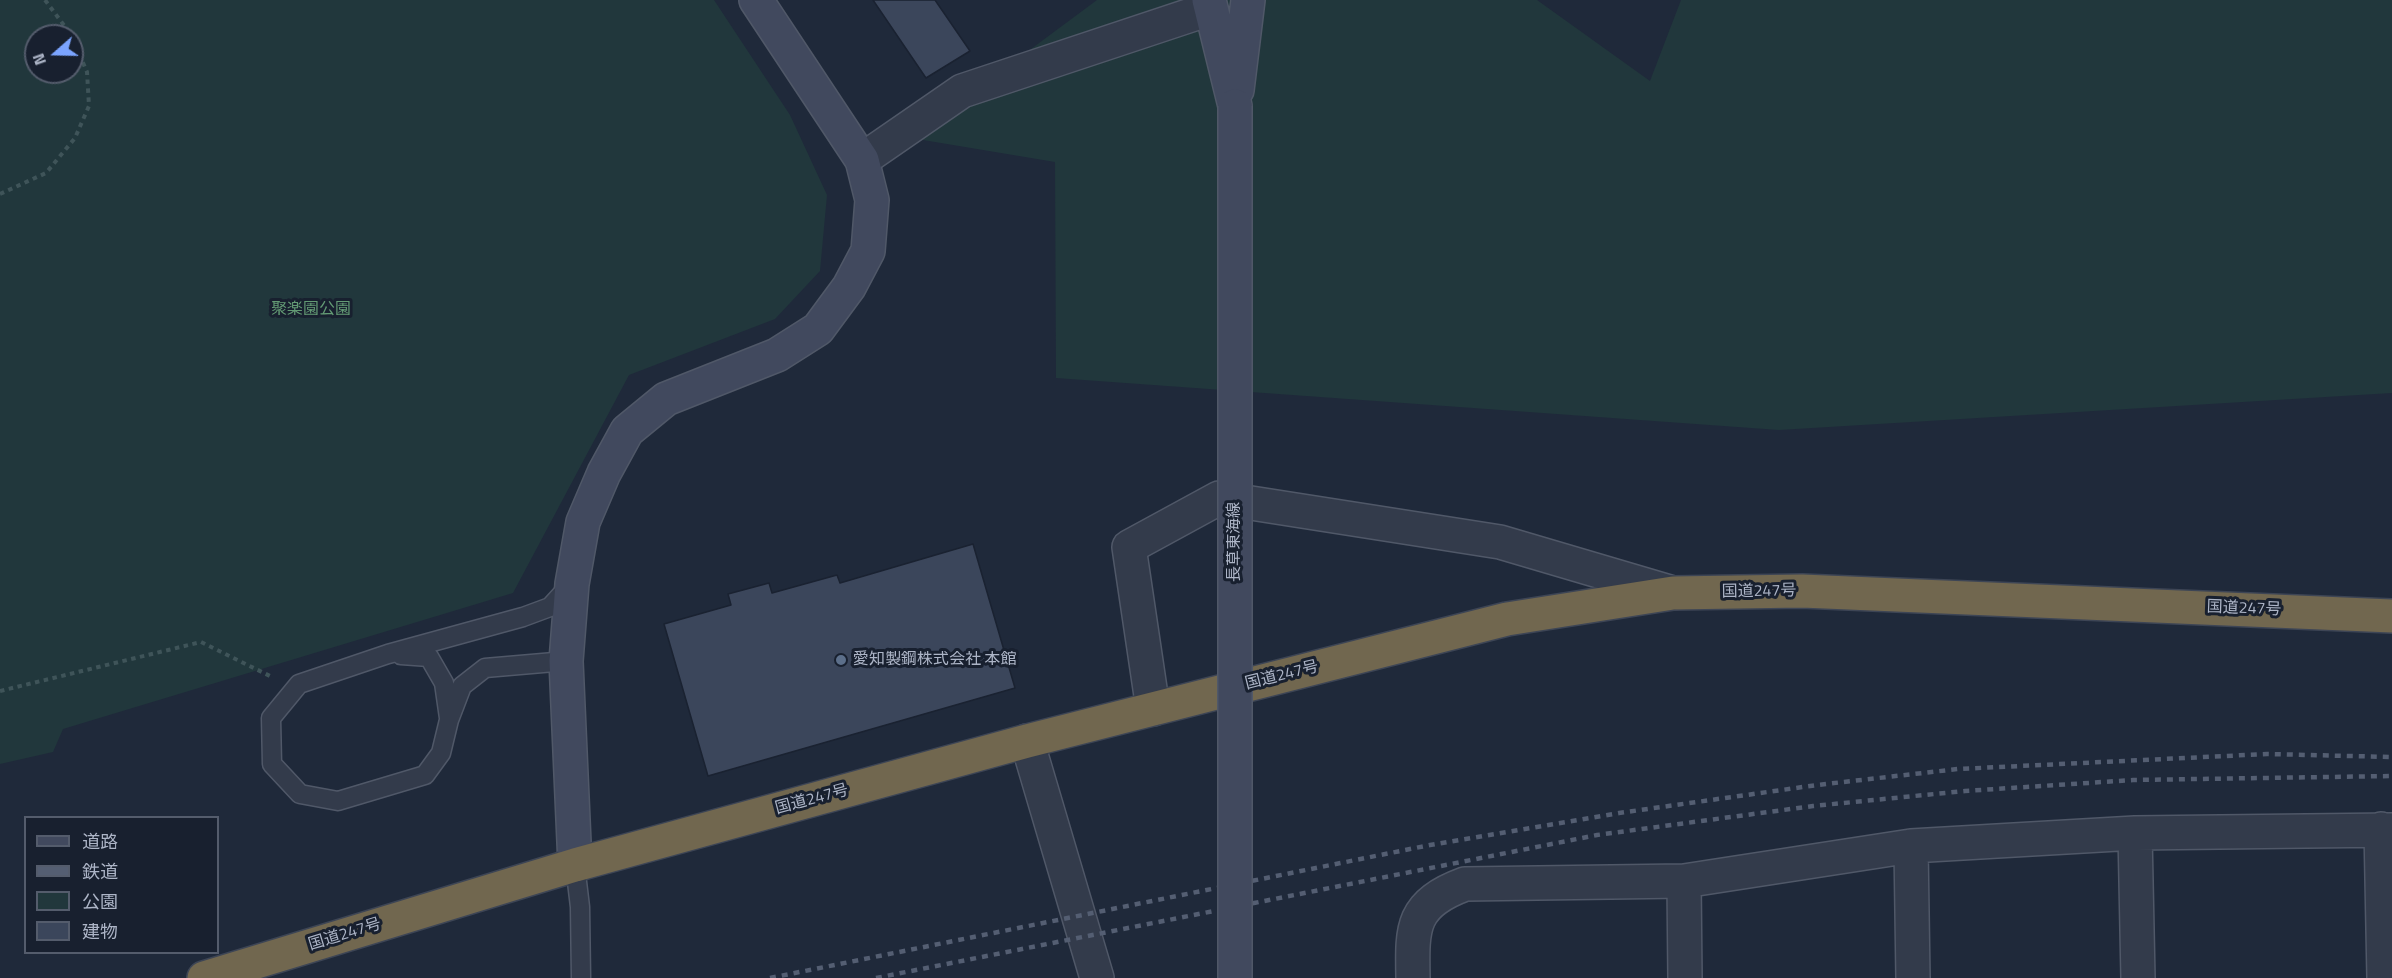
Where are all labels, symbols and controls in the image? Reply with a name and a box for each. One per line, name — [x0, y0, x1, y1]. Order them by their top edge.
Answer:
north arrow — [24, 24, 84, 84]
text: N — [26, 50, 52, 69]
park label: 聚楽園公園 — [271, 300, 351, 320]
street label: 長草東海線 — [1225, 502, 1245, 582]
street label: 国道247号 — [1721, 582, 1797, 602]
street label: 国道247号 — [2206, 598, 2282, 620]
place label: 愛知製鋼株式会社 本館 — [853, 650, 1017, 670]
marker: 愛知製鋼株式会社 本館 — [834, 653, 848, 667]
street label: 国道247号 — [1243, 658, 1321, 694]
street label: 国道247号 — [773, 781, 851, 819]
legend — [24, 816, 219, 954]
text: 道路 — [82, 828, 118, 855]
text: 鉄道 — [82, 858, 118, 885]
text: 公園 — [82, 888, 118, 915]
street label: 国道247号 — [306, 915, 384, 955]
text: 建物 — [82, 918, 118, 945]

